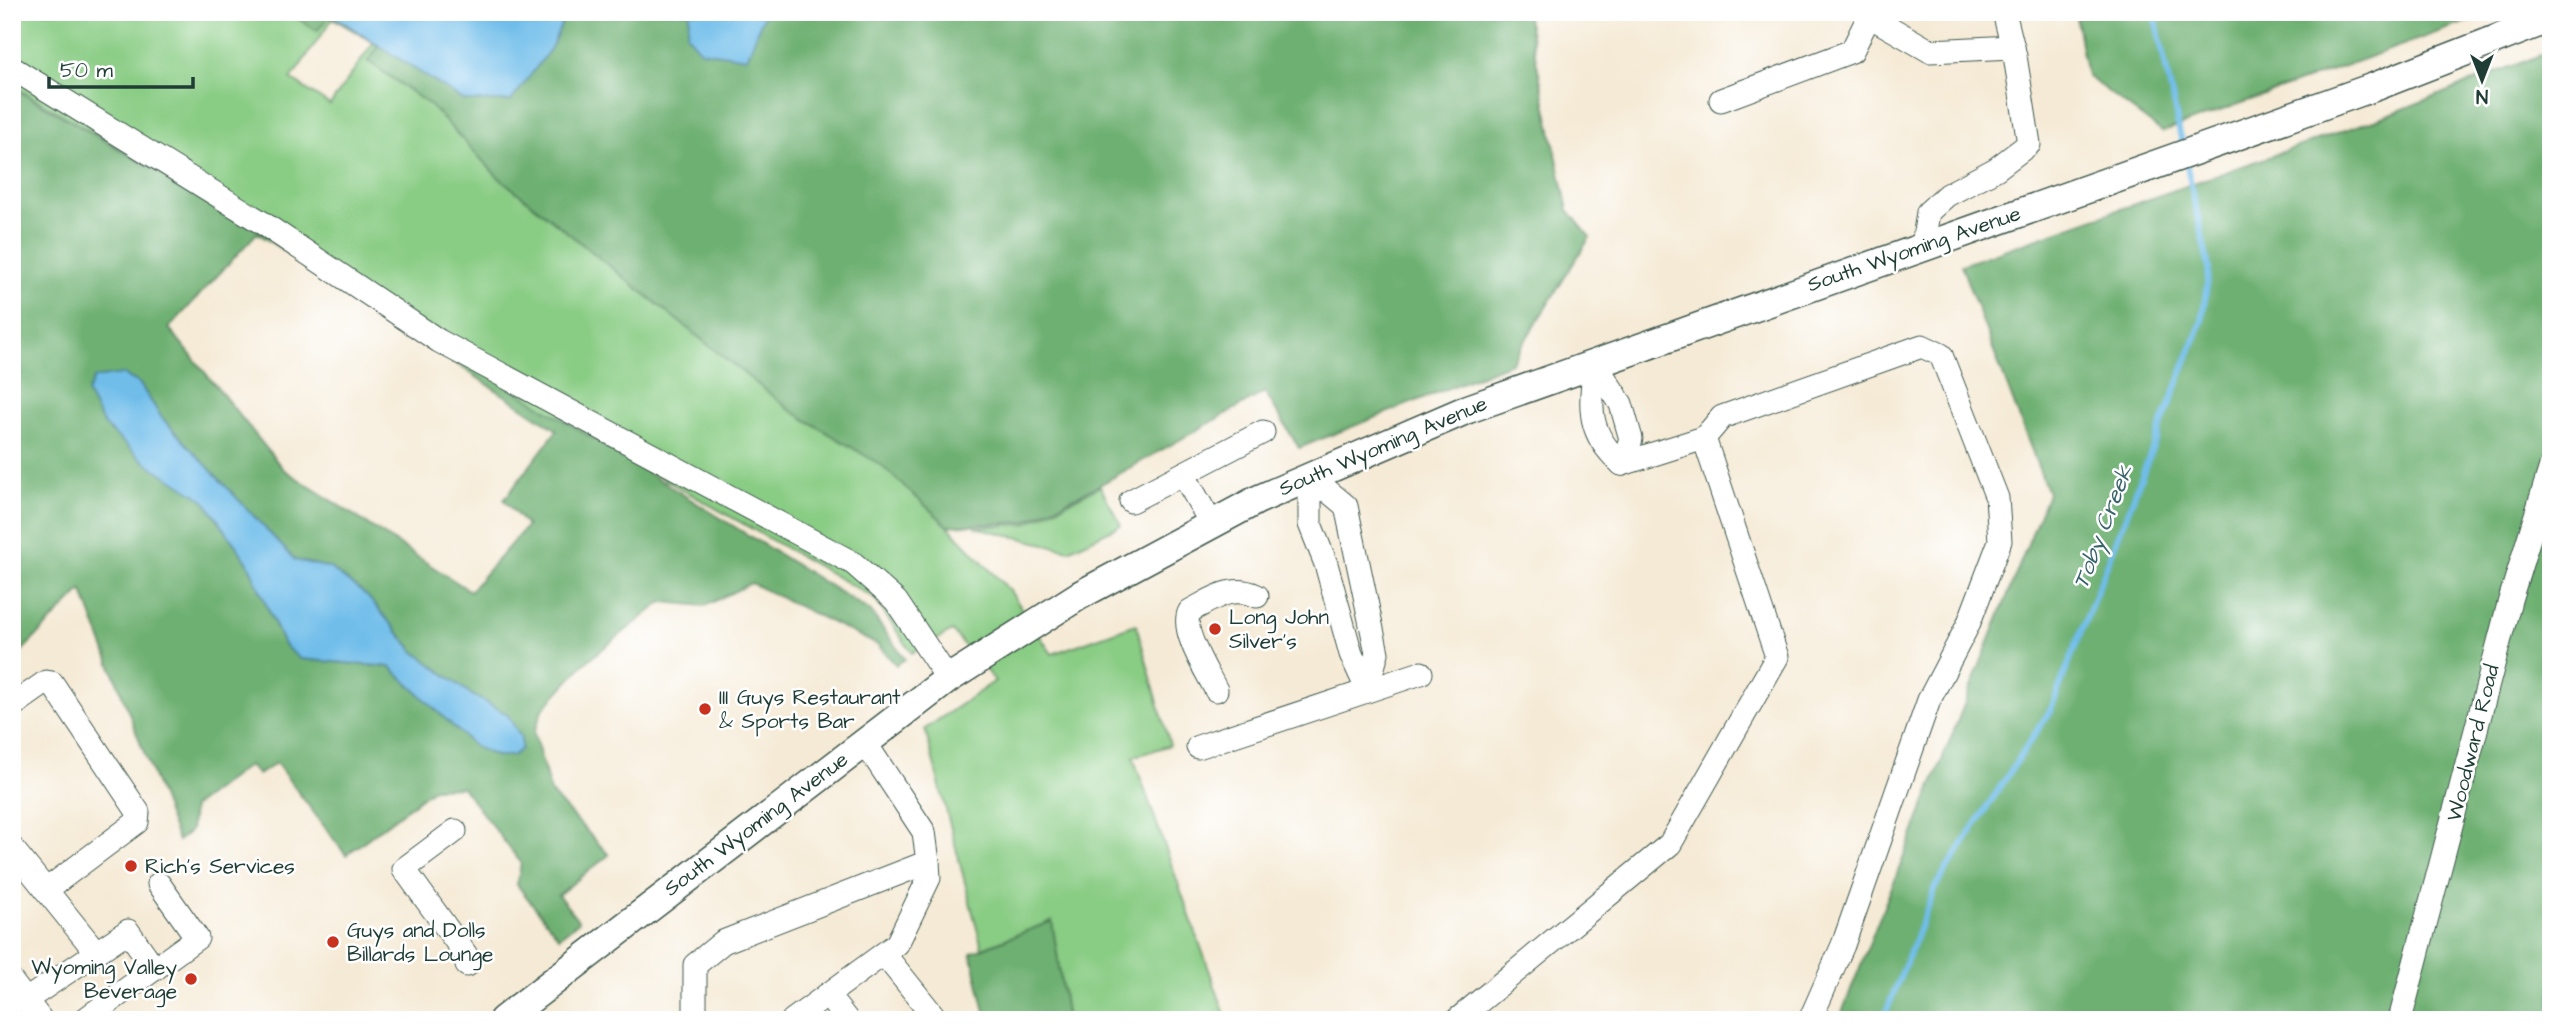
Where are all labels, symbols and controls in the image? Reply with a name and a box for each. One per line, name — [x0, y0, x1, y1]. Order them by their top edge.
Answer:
scale bar — [49, 46, 192, 90]
north arrow — [2448, 46, 2518, 116]
text: 50 m — [60, 56, 114, 85]
text: N — [2476, 82, 2488, 109]
street label: South Wyoming Avenue — [1803, 199, 2025, 301]
street label: South Wyoming Avenue — [1274, 389, 1492, 505]
water label: Toby Creek — [2065, 460, 2142, 594]
place label: Long John Silver's — [1229, 603, 1329, 656]
marker: Long John Silver's — [1207, 621, 1223, 637]
street label: Woodward Road — [2439, 661, 2507, 825]
place label: III Guys Restaurant & Sports Bar — [719, 683, 901, 737]
marker: III Guys Restaurant & Sports Bar — [697, 701, 713, 717]
street label: South Wyoming Avenue — [658, 745, 855, 905]
place label: Rich's Services — [145, 852, 295, 881]
marker: Rich's Services — [123, 858, 139, 874]
place label: Guys and Dolls Billards Lounge — [347, 916, 493, 971]
marker: Guys and Dolls Billards Lounge — [325, 934, 341, 950]
place label: Wyoming Valley Beverage — [31, 953, 177, 1008]
marker: Wyoming Valley Beverage — [183, 971, 199, 987]

